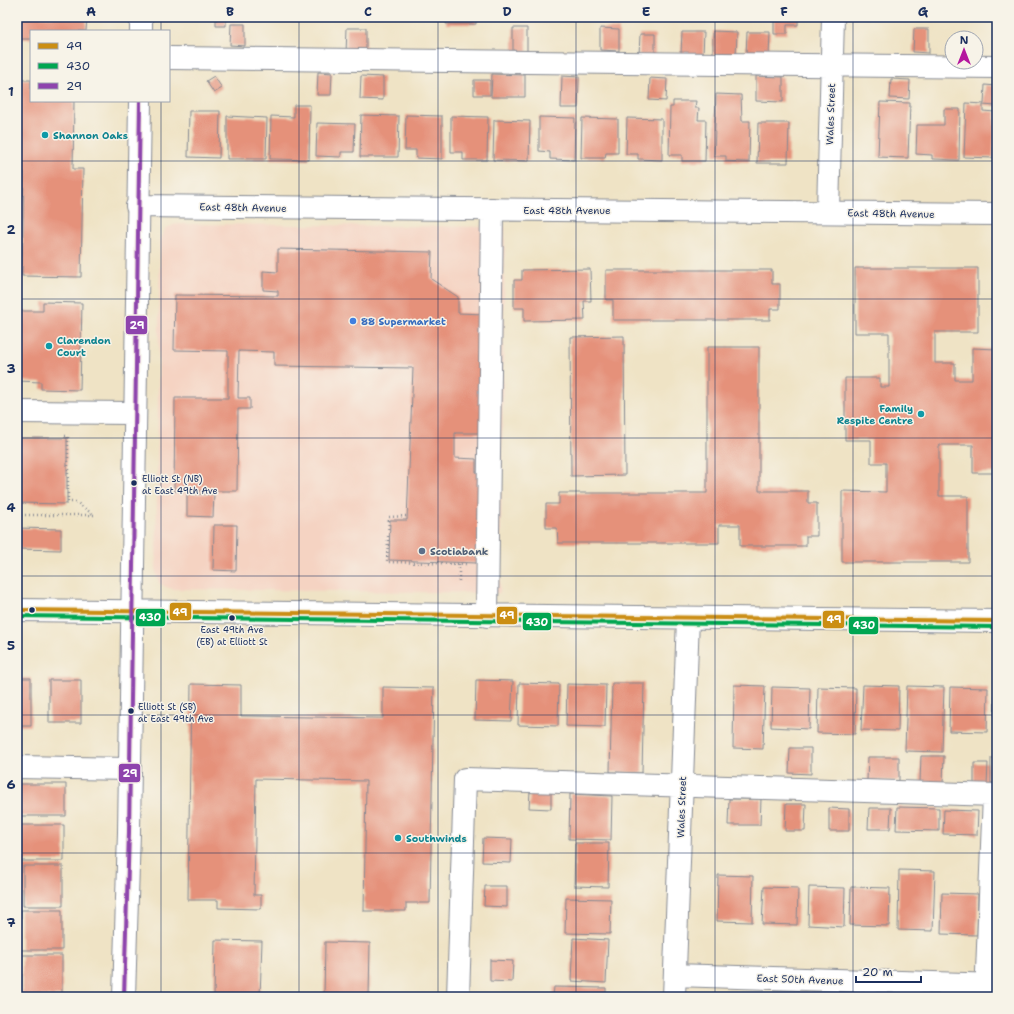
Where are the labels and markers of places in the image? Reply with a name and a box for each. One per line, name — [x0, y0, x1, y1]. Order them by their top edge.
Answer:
place label: Shannon Oaks — [53, 129, 128, 142]
marker: Shannon Oaks — [40, 130, 50, 140]
place label: 88 Supermarket — [361, 315, 446, 328]
marker: 88 Supermarket — [348, 316, 358, 326]
place label: Clarendon Court — [57, 334, 111, 359]
marker: Clarendon Court — [44, 341, 54, 351]
place label: Family Respite Centre — [837, 402, 913, 427]
marker: Family Respite Centre — [916, 409, 926, 419]
place label: Elliott St (NB) at East 49th Ave — [142, 473, 218, 497]
marker: Elliott St (NB) at East 49th Ave — [129, 478, 139, 488]
place label: Scotiabank — [430, 545, 489, 558]
marker: Scotiabank — [417, 546, 427, 556]
unlabelled marker — [27, 605, 37, 615]
marker: East 49th Ave (EB) at Elliott St — [227, 613, 237, 623]
place label: East 49th Ave (EB) at Elliott St — [196, 624, 268, 648]
place label: Elliott St (SB) at East 49th Ave — [138, 701, 214, 725]
marker: Elliott St (SB) at East 49th Ave — [126, 706, 136, 716]
place label: Southwinds — [406, 832, 467, 845]
marker: Southwinds — [393, 833, 403, 843]

